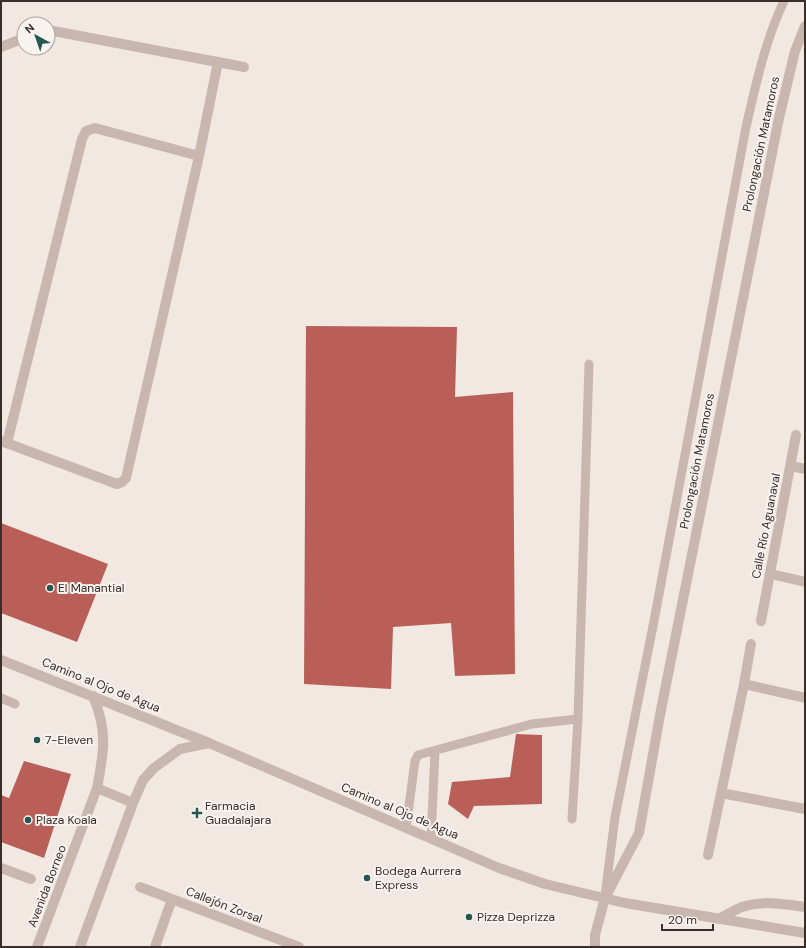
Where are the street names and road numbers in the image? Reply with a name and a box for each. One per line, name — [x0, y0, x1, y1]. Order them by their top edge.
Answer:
street label: Prolongación Matamoros — [739, 75, 783, 213]
street label: Prolongación Matamoros — [676, 392, 718, 530]
street label: Calle Río Aguanaval — [748, 472, 784, 580]
street label: Camino al Ojo de Agua — [39, 654, 163, 716]
street label: Camino al Ojo de Agua — [339, 779, 461, 843]
street label: Avenida Borneo — [24, 843, 70, 929]
street label: Callejón Zorsal — [183, 883, 265, 927]

